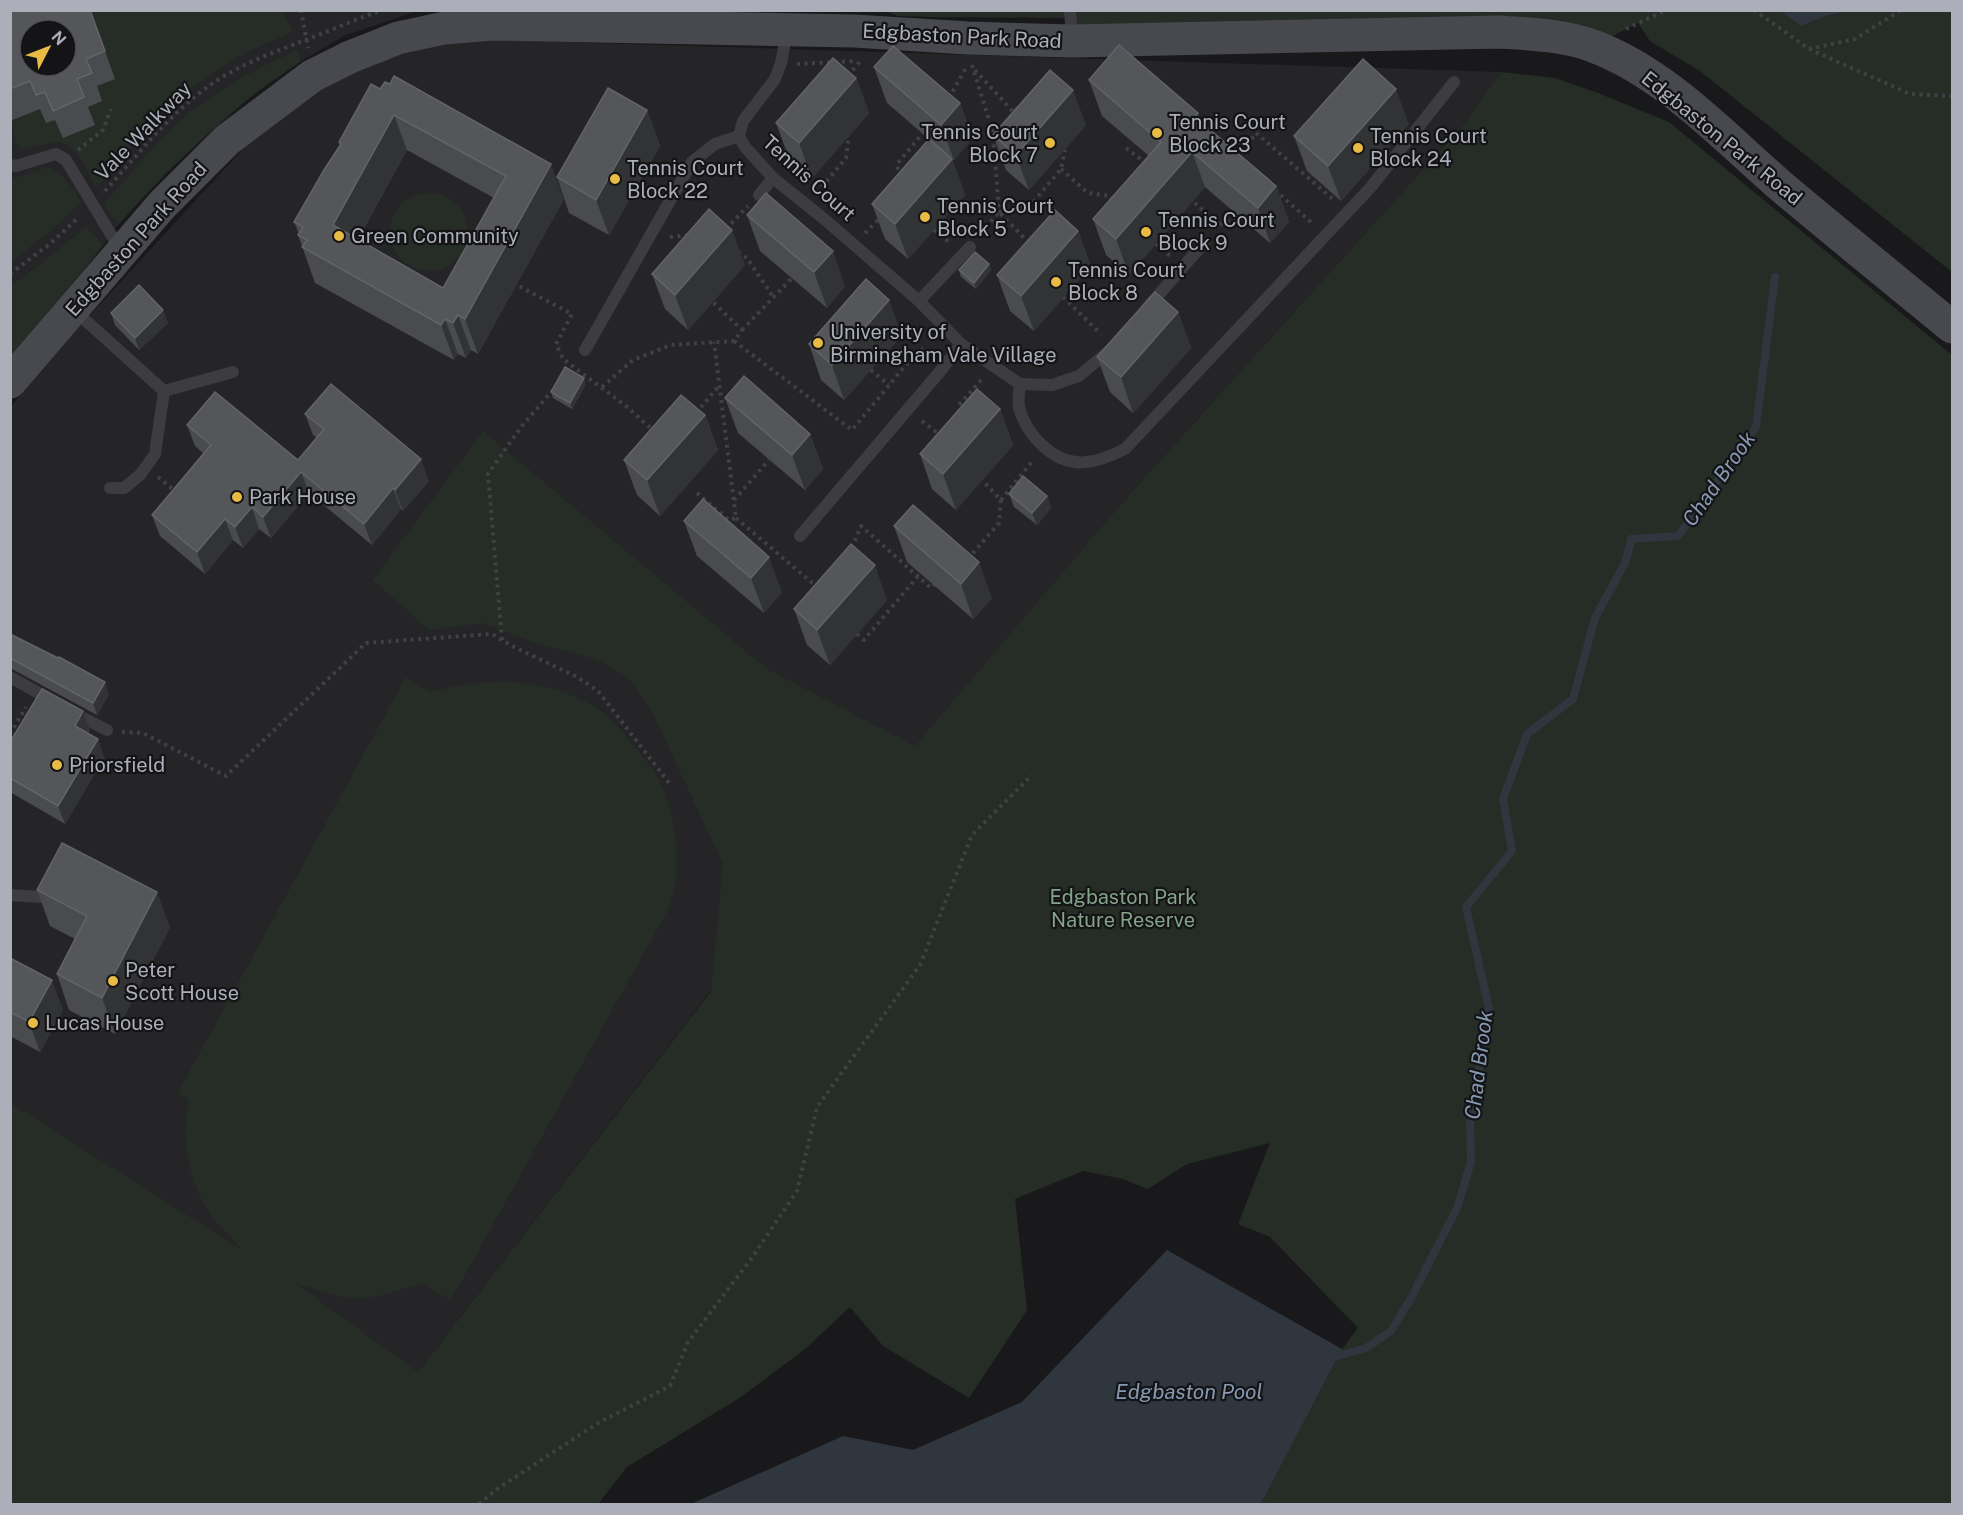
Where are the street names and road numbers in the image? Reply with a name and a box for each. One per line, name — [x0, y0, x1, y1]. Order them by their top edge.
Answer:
street label: Edgbaston Park Road — [862, 19, 1062, 53]
street label: Edgbaston Park Road — [1637, 66, 1807, 210]
street label: Vale Walkway — [90, 76, 196, 185]
street label: Tennis Court — [758, 130, 860, 226]
street label: Edgbaston Park Road — [60, 157, 212, 321]

